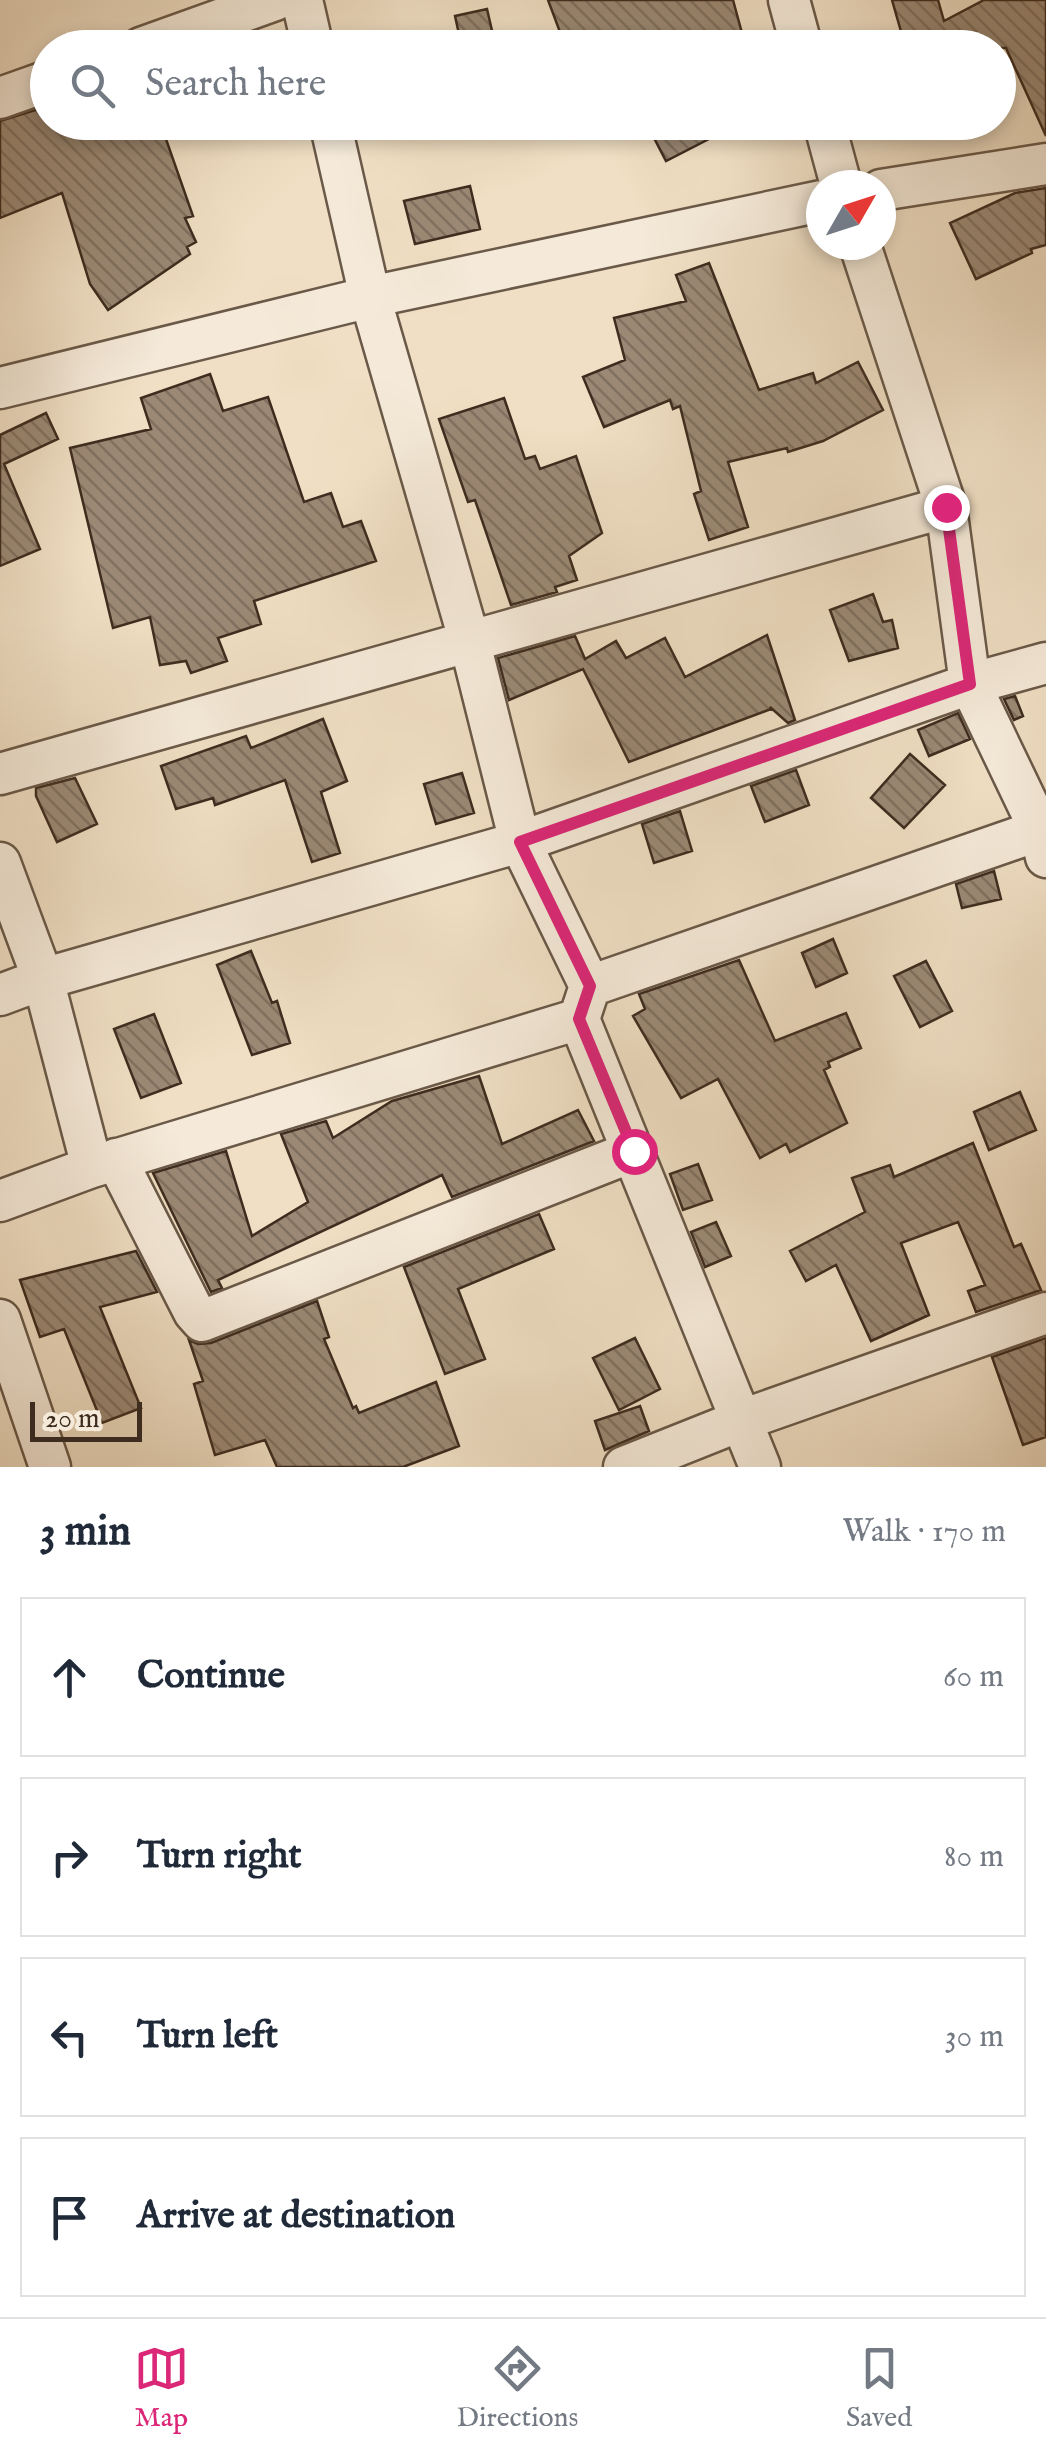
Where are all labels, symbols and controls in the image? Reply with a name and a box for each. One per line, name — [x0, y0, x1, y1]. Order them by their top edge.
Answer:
search box — [30, 30, 1016, 140]
icon: search — [65, 58, 120, 113]
text: Search here — [145, 61, 326, 109]
north arrow — [806, 170, 896, 260]
route end — [924, 485, 970, 531]
route start — [612, 1129, 658, 1175]
scale bar — [30, 1397, 142, 1442]
text: 20 m — [45, 1402, 100, 1437]
text: 3 min — [40, 1506, 131, 1559]
text: Walk · 170 m — [842, 1512, 1006, 1553]
icon: ahead — [42, 1650, 97, 1705]
text: Continue — [137, 1653, 285, 1701]
text: 60 m — [943, 1657, 1004, 1698]
icon: right — [42, 1830, 97, 1885]
text: Turn right — [137, 1833, 301, 1881]
text: 80 m — [944, 1837, 1004, 1878]
icon: left — [42, 2010, 97, 2065]
text: Turn left — [137, 2013, 278, 2061]
text: 30 m — [945, 2017, 1004, 2058]
icon: arrive — [42, 2190, 97, 2245]
text: Arrive at destination — [137, 2193, 455, 2241]
tab: Map — [134, 2341, 189, 2436]
tab: Directions — [456, 2341, 578, 2436]
tab: Saved — [846, 2341, 912, 2436]

